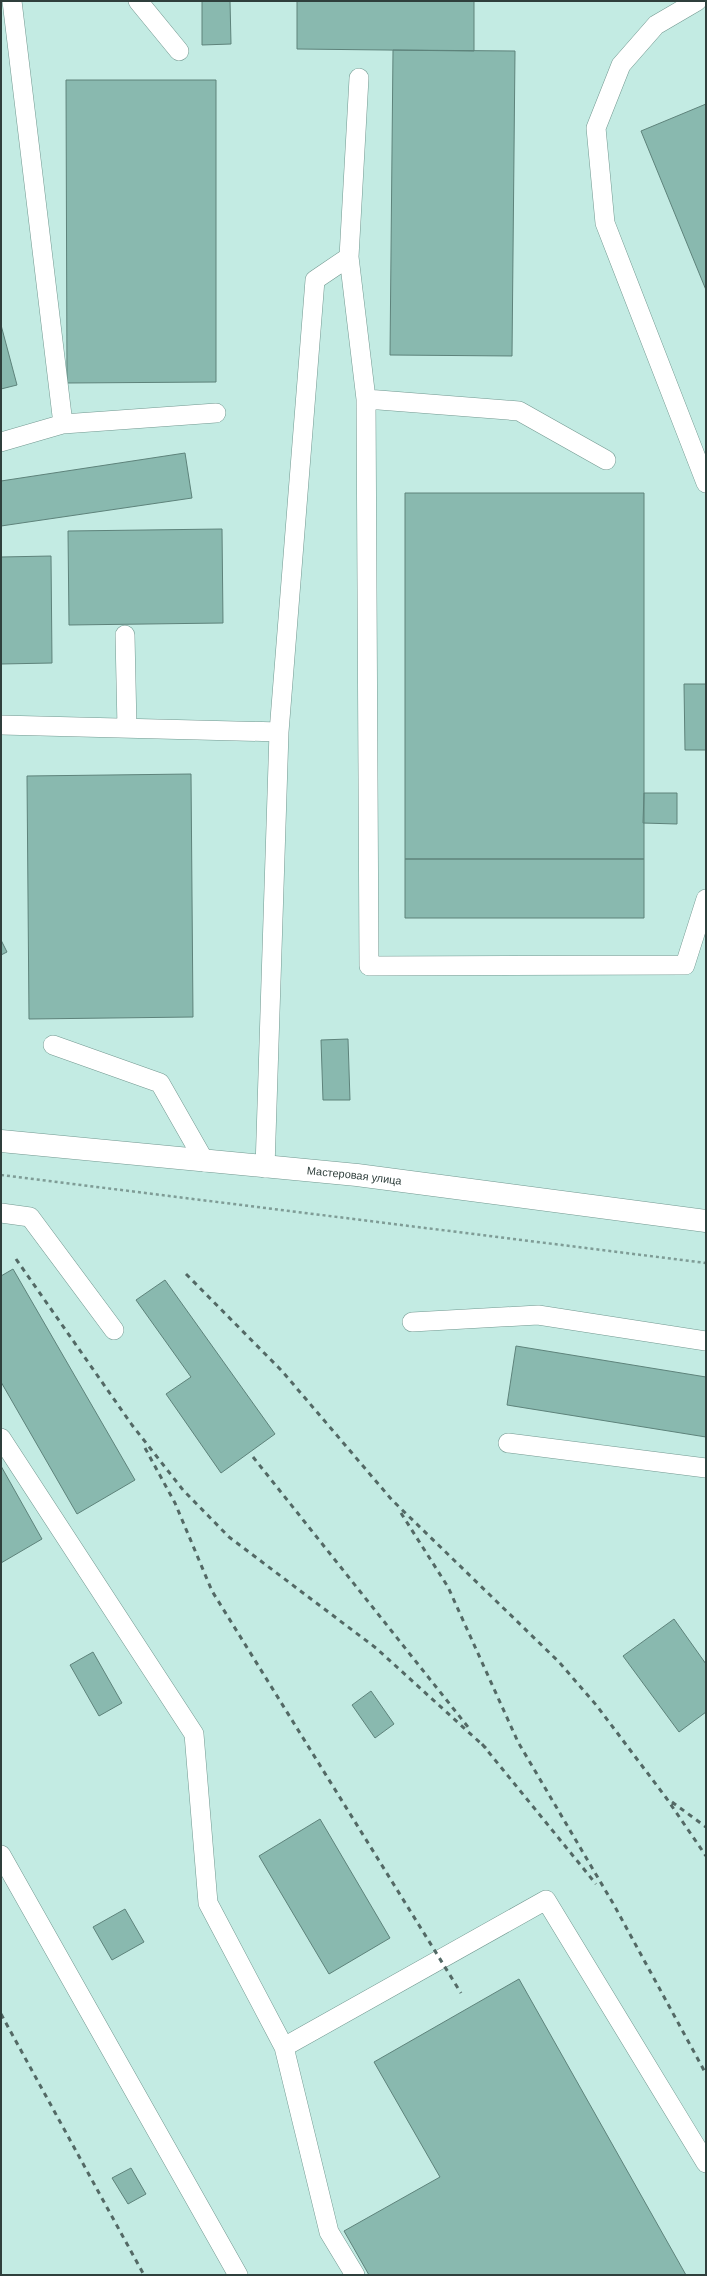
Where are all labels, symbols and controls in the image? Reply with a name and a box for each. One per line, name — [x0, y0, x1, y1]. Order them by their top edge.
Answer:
street label: Мастеровая улица — [306, 1164, 403, 1187]

